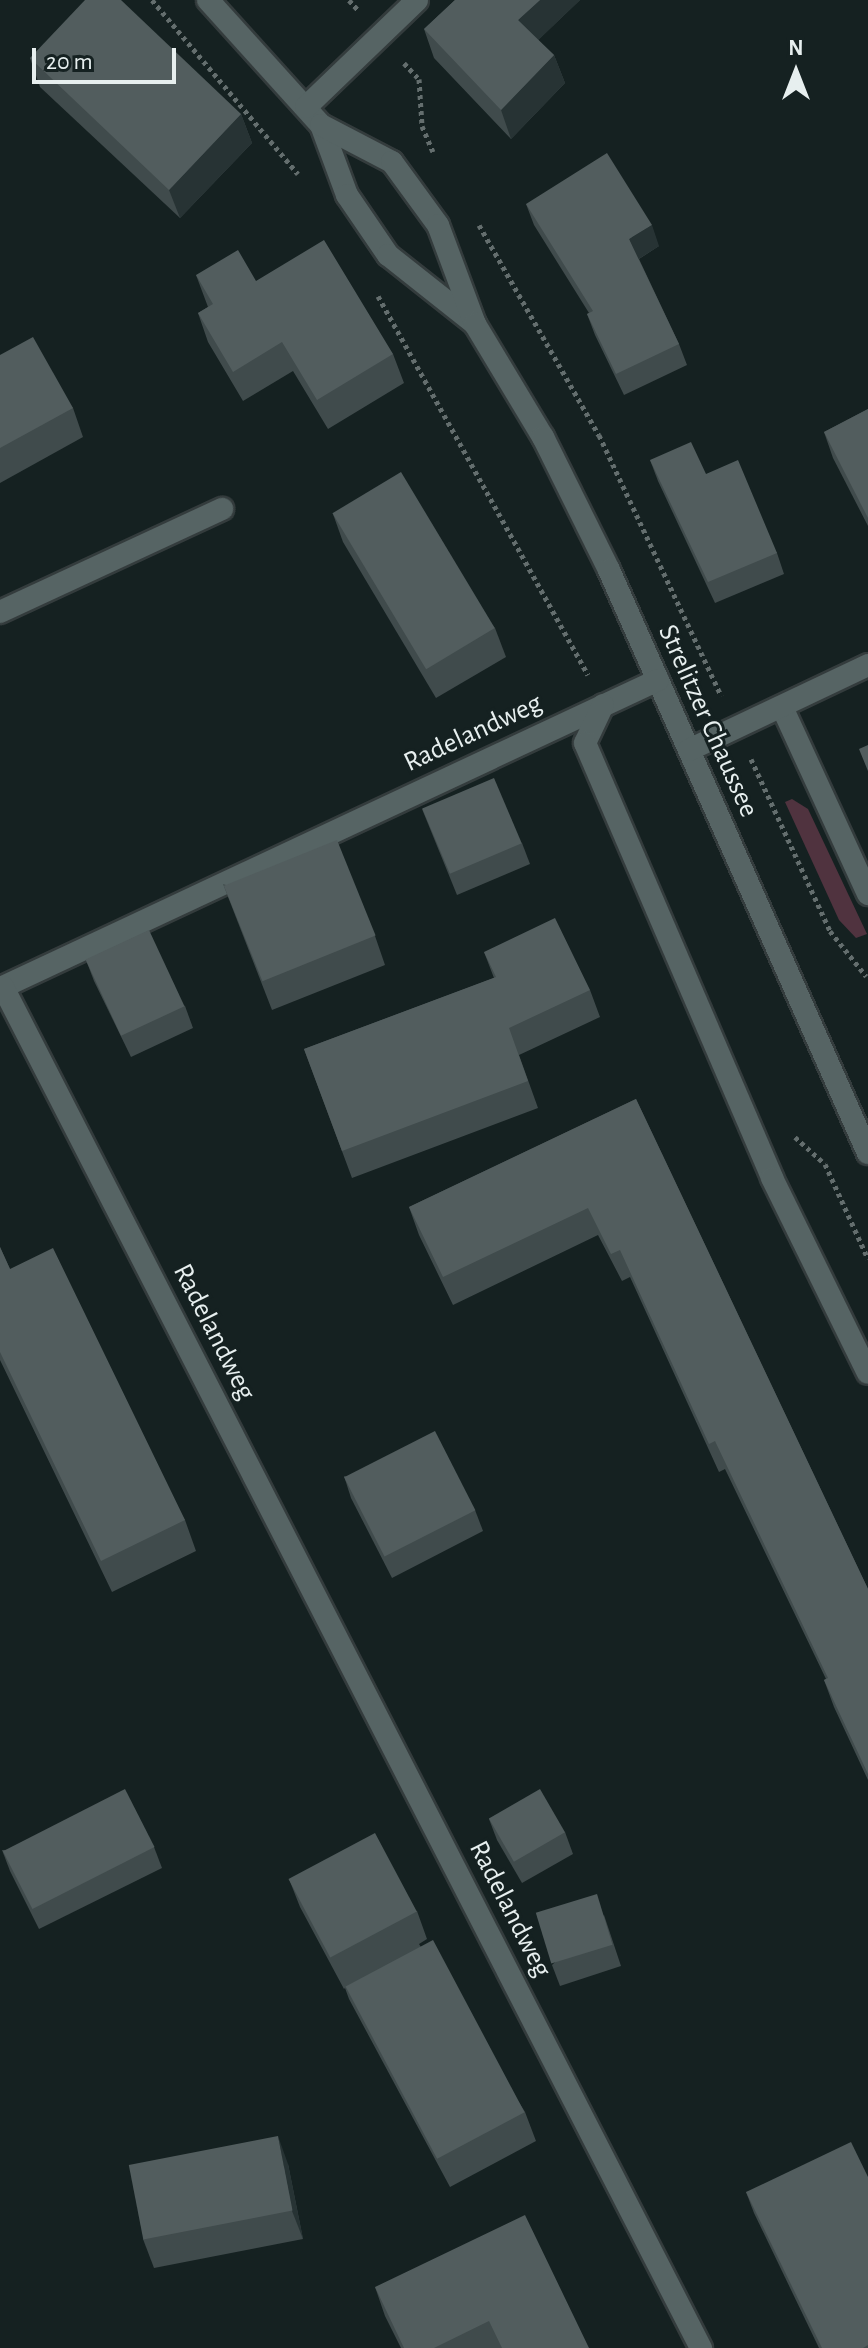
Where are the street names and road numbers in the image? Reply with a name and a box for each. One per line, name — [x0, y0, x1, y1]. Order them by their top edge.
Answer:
street label: Strelitzer Chaussee — [650, 619, 766, 823]
street label: Radelandweg — [399, 686, 547, 780]
street label: Radelandweg — [165, 1258, 263, 1406]
street label: Radelandweg — [461, 1835, 559, 1983]

